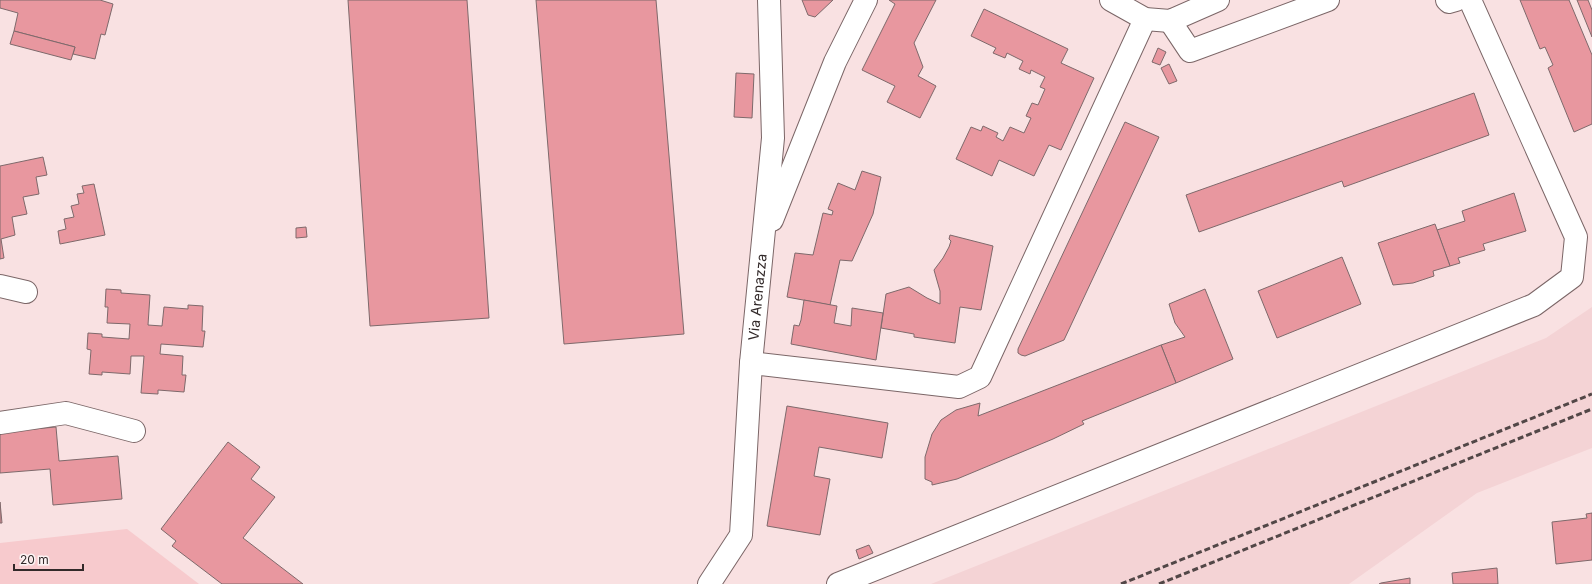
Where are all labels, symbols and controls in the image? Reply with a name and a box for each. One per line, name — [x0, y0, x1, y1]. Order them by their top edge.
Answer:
street label: Via Arenazza — [744, 253, 770, 341]
scale bar — [14, 546, 83, 572]
text: 20 m — [20, 552, 49, 567]

